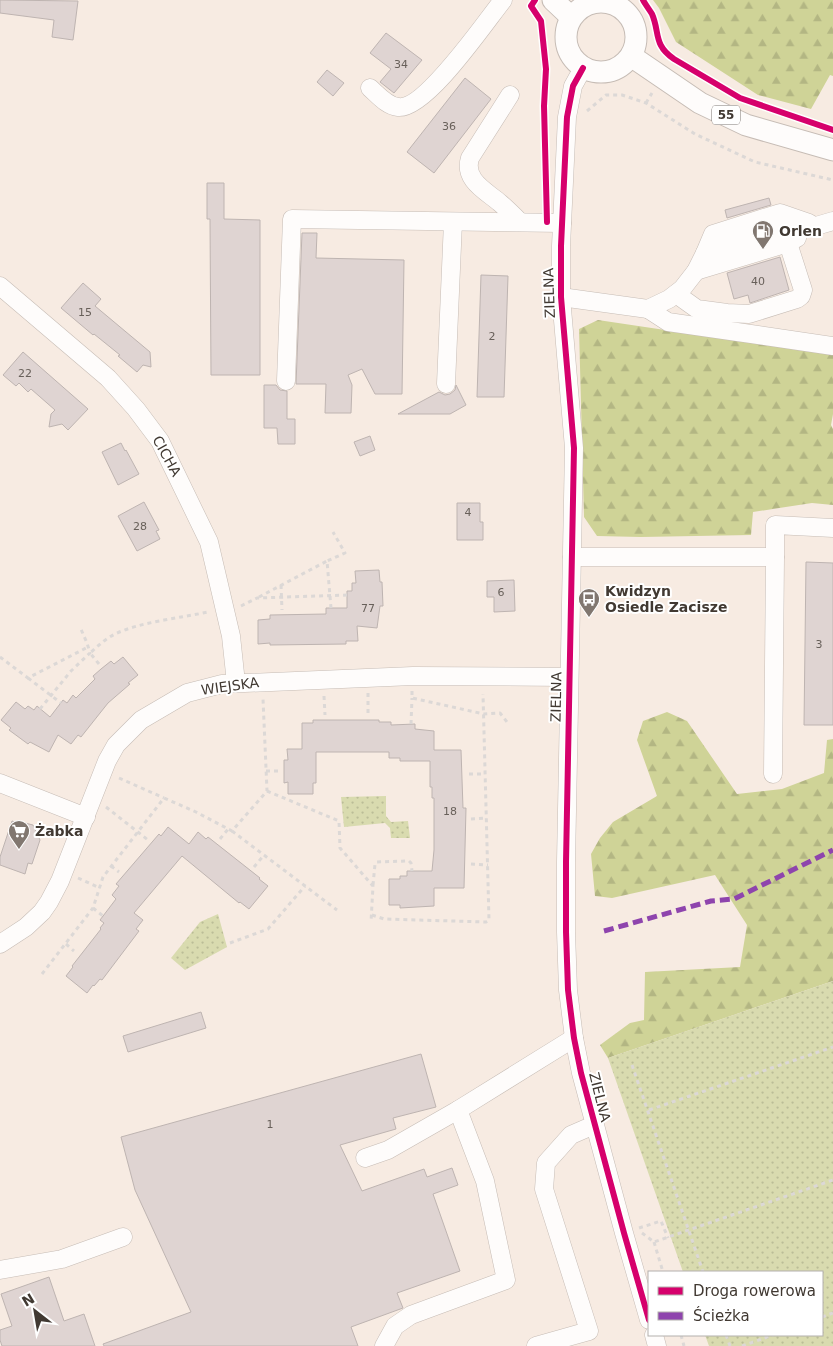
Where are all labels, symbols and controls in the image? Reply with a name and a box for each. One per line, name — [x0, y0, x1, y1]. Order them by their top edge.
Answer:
house number: 34 — [394, 58, 408, 71]
road number: 55 — [712, 106, 740, 124]
house number: 36 — [442, 120, 456, 133]
fuel station icon: Orlen — [751, 219, 775, 250]
place label: Orlen — [779, 223, 822, 239]
street label: ZIELNA — [540, 267, 558, 318]
house number: 40 — [751, 275, 765, 288]
house number: 15 — [78, 306, 92, 319]
house number: 2 — [489, 330, 496, 343]
house number: 22 — [18, 367, 32, 380]
street label: CICHA — [149, 433, 185, 479]
house number: 4 — [465, 506, 472, 519]
house number: 28 — [133, 520, 147, 533]
place label: Kwidzyn Osiedle Zacisze — [605, 583, 727, 615]
house number: 6 — [498, 586, 505, 599]
bus stop icon: Kwidzyn Osiedle Zacisze — [577, 587, 601, 618]
house number: 77 — [361, 602, 375, 615]
house number: 3 — [816, 638, 823, 651]
street label: ZIELNA — [548, 671, 564, 722]
street label: WIEJSKA — [200, 674, 260, 698]
house number: 18 — [443, 805, 457, 818]
supermarket icon: Żabka — [7, 819, 31, 850]
place label: Żabka — [35, 823, 83, 839]
street label: ZIELNA — [586, 1071, 614, 1124]
house number: 1 — [267, 1118, 274, 1131]
legend — [648, 1271, 823, 1336]
text: Droga rowerowa — [693, 1282, 816, 1300]
north arrow — [10, 1286, 60, 1336]
text: N — [19, 1290, 37, 1310]
text: Ścieżka — [693, 1306, 750, 1325]

